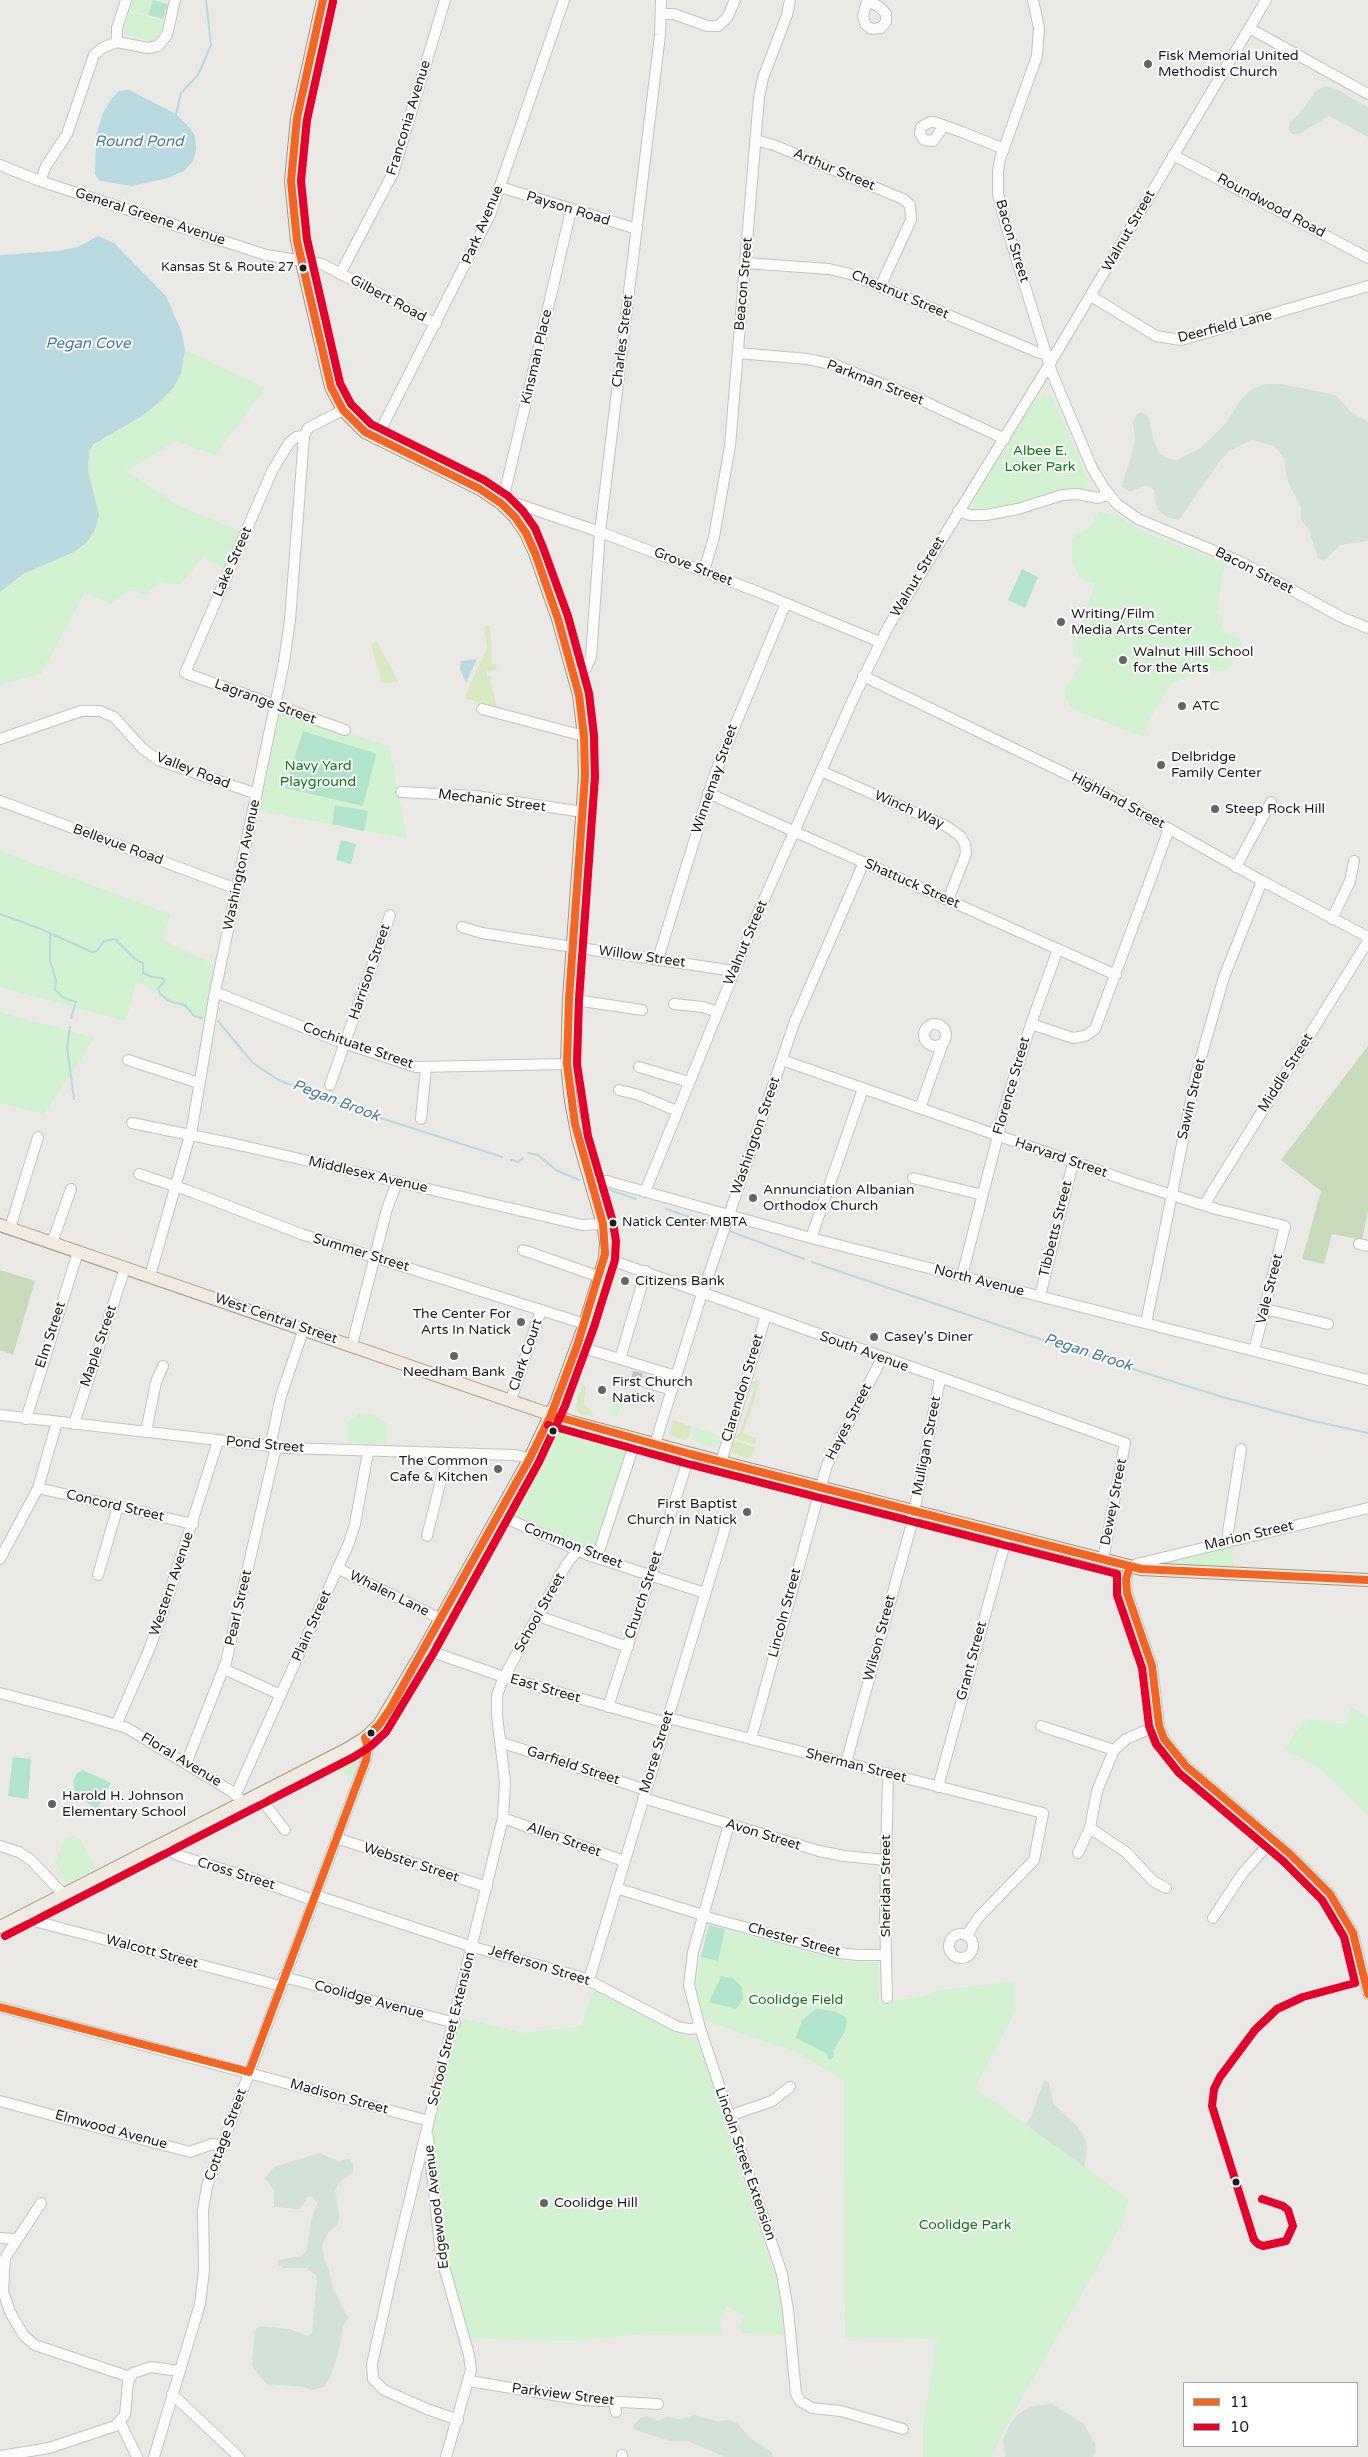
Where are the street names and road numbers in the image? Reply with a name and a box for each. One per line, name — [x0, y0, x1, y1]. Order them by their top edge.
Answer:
street label: Franconia Avenue — [384, 58, 434, 178]
street label: Arthur Street — [791, 145, 877, 195]
street label: Roundwood Road — [1214, 170, 1328, 242]
street label: Park Avenue — [459, 183, 507, 267]
street label: General Greene Avenue — [73, 185, 227, 249]
street label: Walnut Street — [1099, 187, 1159, 275]
street label: Payson Road — [524, 188, 612, 230]
street label: Bacon Street — [991, 198, 1033, 284]
street label: Beacon Street — [732, 237, 756, 331]
street label: Chestnut Street — [849, 267, 951, 323]
street label: Gilbert Road — [347, 272, 429, 326]
street label: Charles Street — [609, 294, 637, 388]
street label: Deerfield Lane — [1176, 307, 1274, 347]
street label: Kinsman Place — [518, 308, 556, 406]
street label: Parkman Street — [824, 357, 926, 409]
street label: Lake Street — [210, 524, 256, 600]
street label: Walnut Street — [887, 534, 949, 620]
street label: Grove Street — [651, 544, 735, 590]
street label: Bacon Street — [1212, 544, 1296, 598]
street label: Lagrange Street — [212, 676, 318, 728]
street label: Winnemay Street — [688, 722, 742, 836]
street label: Valley Road — [154, 749, 232, 793]
street label: Highland Street — [1068, 769, 1168, 833]
street label: Mechanic Street — [437, 786, 547, 816]
street label: Winch Way — [872, 787, 946, 833]
street label: Washington Avenue — [220, 798, 264, 932]
street label: Bellevue Road — [70, 821, 166, 869]
street label: Shattuck Street — [862, 855, 962, 913]
street label: Walnut Street — [721, 898, 771, 988]
street label: Harrison Street — [346, 922, 394, 1022]
street label: Willow Street — [597, 943, 687, 971]
street label: Cochituate Street — [300, 1019, 416, 1073]
street label: Middle Street — [1255, 1031, 1317, 1115]
street label: Florence Street — [990, 1035, 1034, 1137]
street label: Sawin Street — [1174, 1057, 1210, 1141]
street label: Washington Street — [728, 1075, 784, 1197]
street label: Harvard Street — [1013, 1134, 1109, 1182]
street label: Middlesex Avenue — [307, 1153, 429, 1197]
street label: Tibbetts Street — [1036, 1179, 1076, 1279]
street label: Summer Street — [311, 1230, 411, 1276]
street label: Vale Street — [1253, 1252, 1287, 1326]
street label: North Avenue — [932, 1262, 1026, 1300]
street label: West Central Street — [212, 1290, 340, 1348]
street label: Elm Street — [32, 1300, 70, 1370]
street label: Maple Street — [77, 1303, 121, 1389]
street label: Clark Court — [506, 1317, 546, 1393]
street label: South Avenue — [817, 1328, 911, 1376]
street label: Clarendon Street — [719, 1332, 767, 1444]
street label: Hayes Street — [822, 1381, 876, 1463]
street label: Mulligan Street — [909, 1395, 945, 1497]
street label: Pond Street — [225, 1433, 305, 1457]
street label: Dewey Street — [1097, 1457, 1131, 1547]
street label: Concord Street — [64, 1487, 166, 1525]
street label: Marion Street — [1203, 1518, 1295, 1554]
street label: Common Street — [521, 1519, 625, 1573]
street label: Western Avenue — [146, 1530, 198, 1638]
street label: Church Street — [622, 1549, 666, 1641]
street label: Whalen Lane — [346, 1567, 432, 1621]
street label: Lincoln Street — [765, 1567, 805, 1659]
street label: Pearl Street — [222, 1568, 256, 1648]
street label: School Street — [511, 1570, 569, 1656]
street label: Plain Street — [289, 1588, 335, 1664]
street label: Wilson Street — [860, 1593, 900, 1683]
street label: Grant Street — [953, 1620, 991, 1702]
street label: East Street — [508, 1671, 582, 1707]
street label: Morse Street — [636, 1709, 678, 1795]
street label: Floral Avenue — [138, 1729, 224, 1791]
street label: Garfield Street — [524, 1743, 622, 1789]
street label: Sherman Street — [804, 1745, 908, 1787]
street label: Avon Street — [723, 1816, 803, 1854]
street label: Allen Street — [525, 1819, 603, 1861]
street label: Sheridan Street — [878, 1835, 894, 1937]
street label: Webster Street — [361, 1840, 461, 1886]
street label: Cross Street — [195, 1854, 277, 1894]
street label: Chester Street — [746, 1920, 842, 1960]
street label: Walcott Street — [104, 1932, 200, 1972]
street label: Jefferson Street — [486, 1943, 592, 1989]
street label: School Street Extension — [425, 1950, 479, 2108]
street label: Coolidge Avenue — [312, 1977, 426, 2023]
street label: Madison Street — [288, 2076, 390, 2118]
street label: Lincoln Street Extension — [711, 2085, 779, 2243]
street label: Cottage Street — [202, 2087, 250, 2183]
street label: Elmwood Avenue — [53, 2107, 169, 2153]
street label: Edgewood Avenue — [421, 2144, 453, 2270]
street label: Parkview Street — [511, 2380, 615, 2410]

